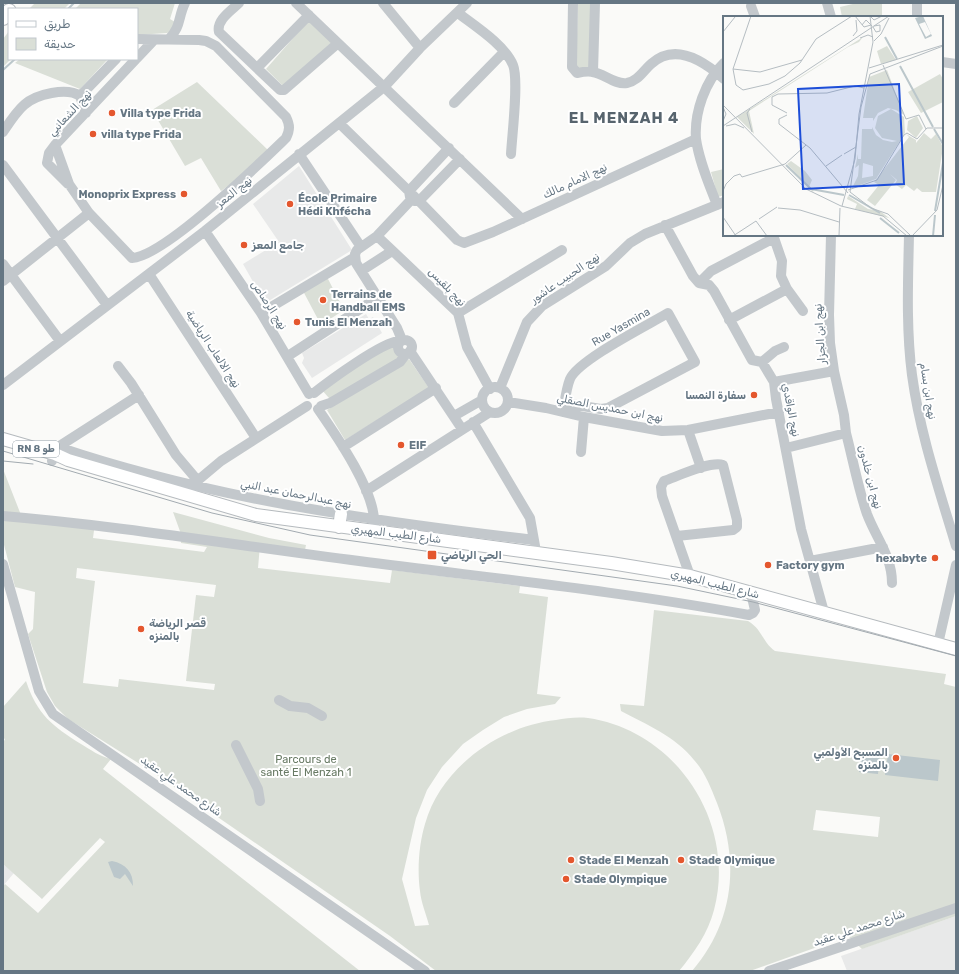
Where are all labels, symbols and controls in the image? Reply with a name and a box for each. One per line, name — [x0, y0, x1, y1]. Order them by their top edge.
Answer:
legend — [8, 8, 138, 60]
inset map — [723, 16, 943, 236]
text: طريق — [44, 17, 70, 32]
text: حديقة — [44, 37, 76, 51]
street label: نهج الشعانبي — [45, 87, 96, 140]
place label: Villa type Frida — [120, 107, 201, 120]
marker: Villa type Frida — [107, 108, 117, 118]
district label: EL MENZAH 4 — [569, 109, 679, 127]
place label: villa type Frida — [101, 128, 181, 141]
marker: villa type Frida — [88, 129, 98, 139]
street label: نهج الامام مالك — [541, 160, 610, 203]
street label: نهج المعز — [213, 174, 256, 213]
place label: Monoprix Express — [78, 188, 176, 201]
marker: Monoprix Express — [179, 189, 189, 199]
place label: École Primaire Hédi Khfécha — [298, 192, 377, 218]
marker: École Primaire Hédi Khfécha — [285, 199, 295, 209]
place label: جامع المعز — [251, 239, 304, 253]
marker: جامع المعز — [239, 240, 249, 250]
street label: نهج الحبيب عاشور — [527, 250, 603, 308]
street label: نهج بلقيس — [424, 265, 469, 310]
street label: نهج الرصاص — [247, 278, 290, 333]
place label: Terrains de Handball EMS — [331, 288, 405, 314]
marker: Terrains de Handball EMS — [318, 295, 328, 305]
street label: نهج ابن الجزار — [811, 303, 831, 366]
street label: Rue Yasmina — [589, 305, 653, 349]
street label: نهج الالعاب الرياضية — [181, 308, 243, 391]
place label: Tunis El Menzah — [305, 316, 392, 329]
marker: Tunis El Menzah — [292, 317, 302, 327]
street label: نهج ابن بسام — [915, 362, 939, 421]
street label: نهج الواقدي — [777, 382, 803, 438]
place label: سفارة النمسا — [685, 389, 746, 402]
marker: سفارة النمسا — [749, 390, 759, 400]
street label: نهج ابن حمديس الصقلي — [555, 391, 664, 427]
place label: EIF — [409, 439, 427, 452]
marker: EIF — [396, 440, 406, 450]
road number: RN 8 طو — [13, 441, 59, 457]
street label: نهج ابن خلدون — [853, 444, 885, 511]
street label: نهج عبدالرحمان عبد النبي — [239, 477, 353, 513]
street label: شارع الطيب المهيري — [350, 522, 442, 548]
marker: الحي الرياضي — [426, 549, 438, 561]
place label: الحي الرياضي — [441, 549, 502, 564]
place label: hexabyte — [876, 552, 927, 565]
marker: hexabyte — [930, 553, 940, 563]
place label: Factory gym — [776, 559, 845, 572]
marker: Factory gym — [763, 560, 773, 570]
street label: شارع الطيب المهيري — [669, 567, 761, 603]
place label: قصر الرياضة بالمنزه — [149, 617, 206, 643]
marker: قصر الرياضة بالمنزه — [136, 624, 146, 634]
place label: المسبح الأولمبي بالمنزه — [814, 746, 888, 772]
street label: شارع محمد علي عقيد — [137, 753, 224, 821]
park label: Parcours de santé El Menzah 1 — [261, 753, 351, 779]
marker: المسبح الأولمبي بالمنزه — [891, 753, 901, 763]
place label: Stade El Menzah — [579, 854, 669, 867]
place label: Stade Olymique — [689, 854, 775, 867]
marker: Stade El Menzah — [566, 855, 576, 865]
marker: Stade Olymique — [676, 855, 686, 865]
place label: Stade Olympique — [574, 873, 667, 886]
marker: Stade Olympique — [561, 874, 571, 884]
street label: شارع محمد علي عقيد — [811, 907, 907, 951]

